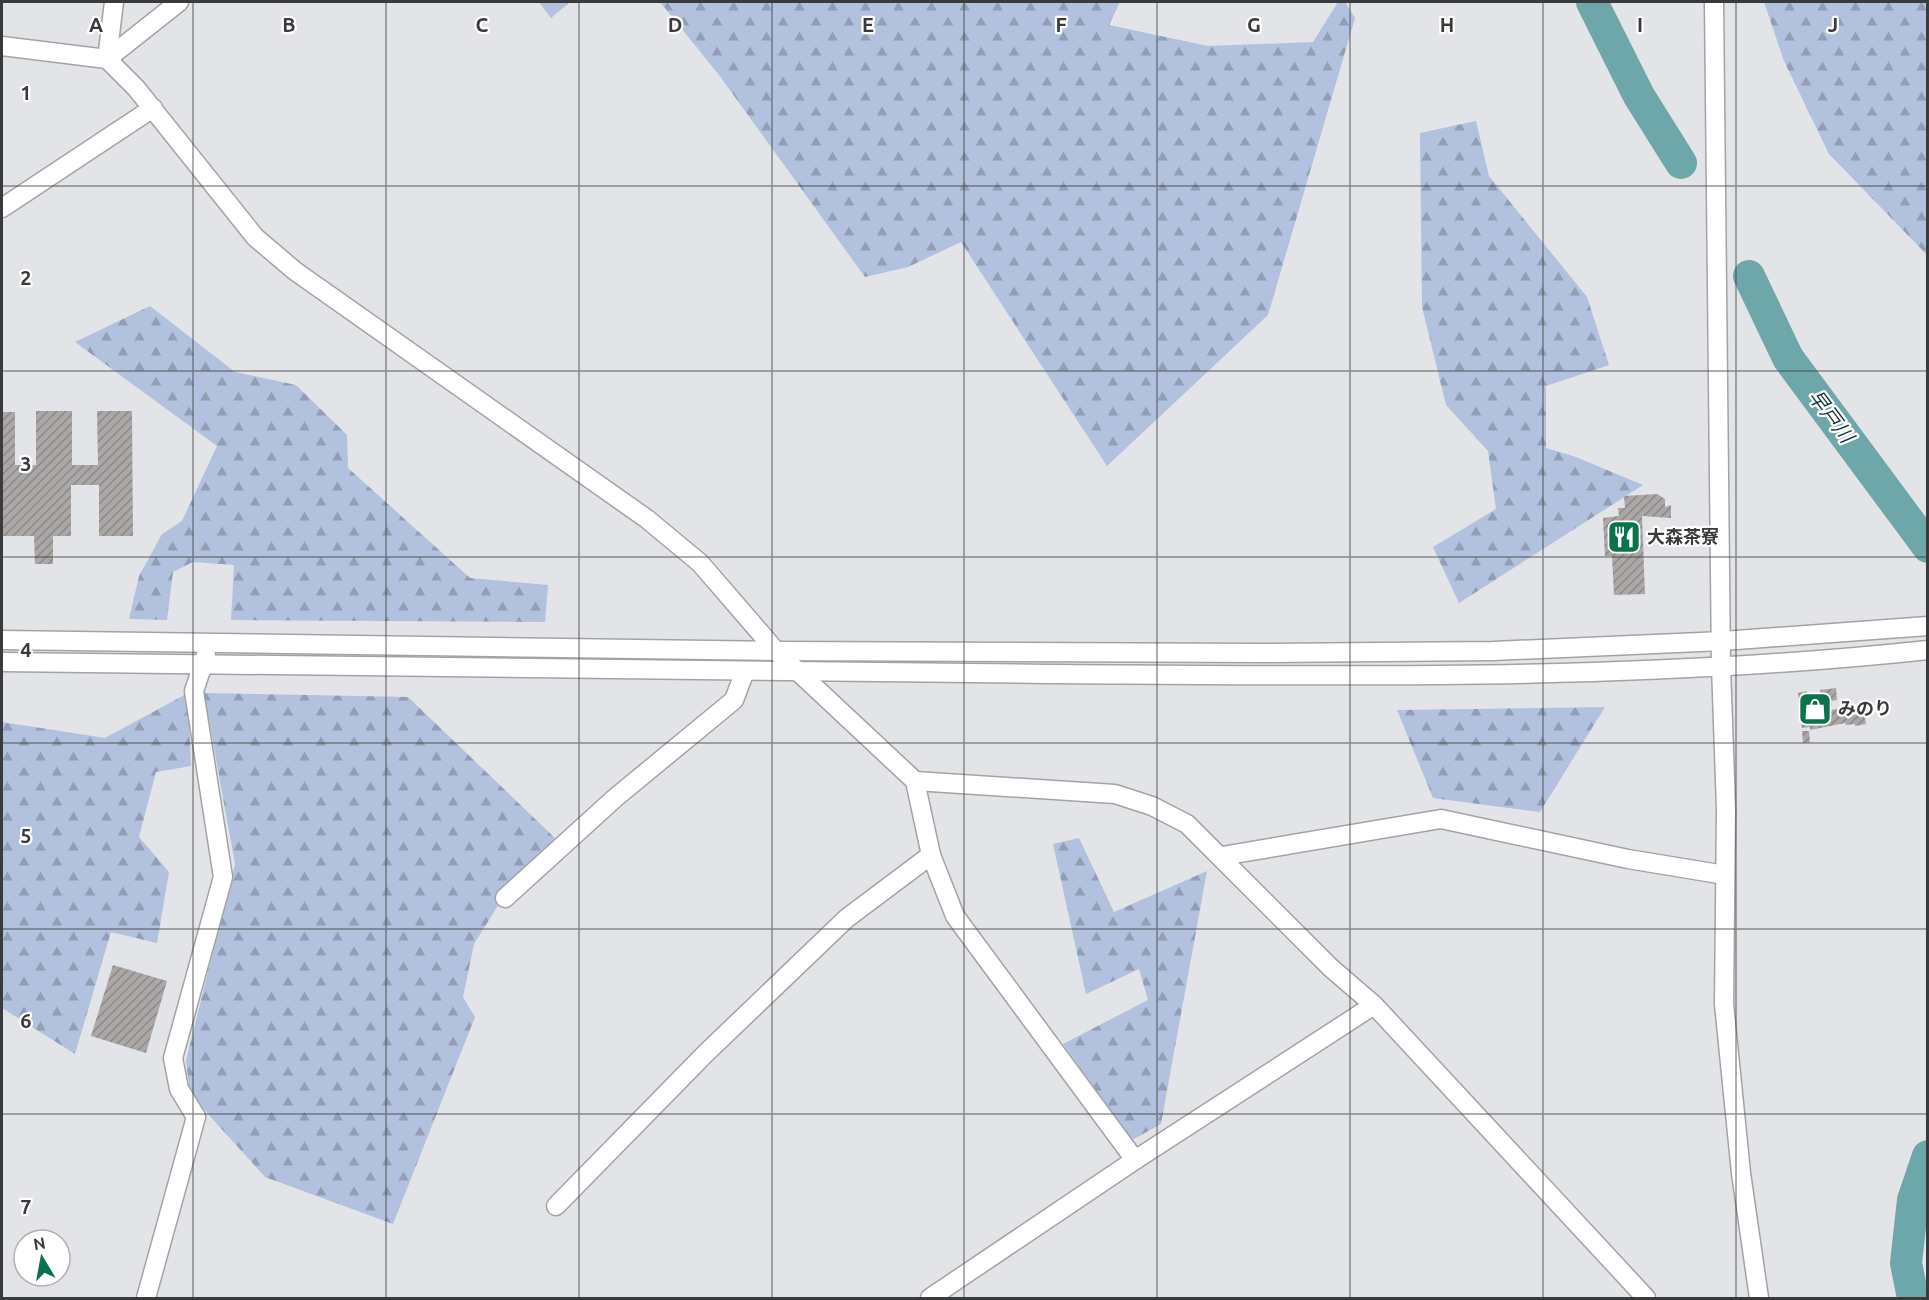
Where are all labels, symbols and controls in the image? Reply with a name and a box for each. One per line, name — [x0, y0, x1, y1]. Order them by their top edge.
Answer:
text: A — [89, 13, 103, 36]
text: B — [282, 13, 296, 36]
text: C — [476, 13, 489, 36]
text: D — [668, 13, 682, 36]
text: E — [862, 13, 874, 36]
text: F — [1055, 13, 1067, 36]
text: G — [1247, 13, 1261, 36]
text: H — [1440, 13, 1454, 36]
text: I — [1637, 13, 1643, 36]
text: J — [1828, 13, 1838, 36]
text: 1 — [20, 81, 32, 104]
text: 2 — [20, 266, 32, 289]
water label: 早戸川 — [1804, 385, 1860, 448]
text: 3 — [20, 452, 32, 475]
restaurant icon: 大森茶寮 — [1606, 519, 1642, 555]
place label: 大森茶寮 — [1647, 526, 1719, 546]
text: 4 — [20, 638, 32, 661]
shop icon: みのり — [1797, 691, 1833, 727]
place label: みのり — [1838, 698, 1892, 718]
text: 5 — [20, 824, 32, 847]
text: 6 — [20, 1009, 32, 1032]
text: 7 — [20, 1195, 32, 1218]
north arrow — [12, 1228, 72, 1288]
text: N — [32, 1233, 47, 1253]

